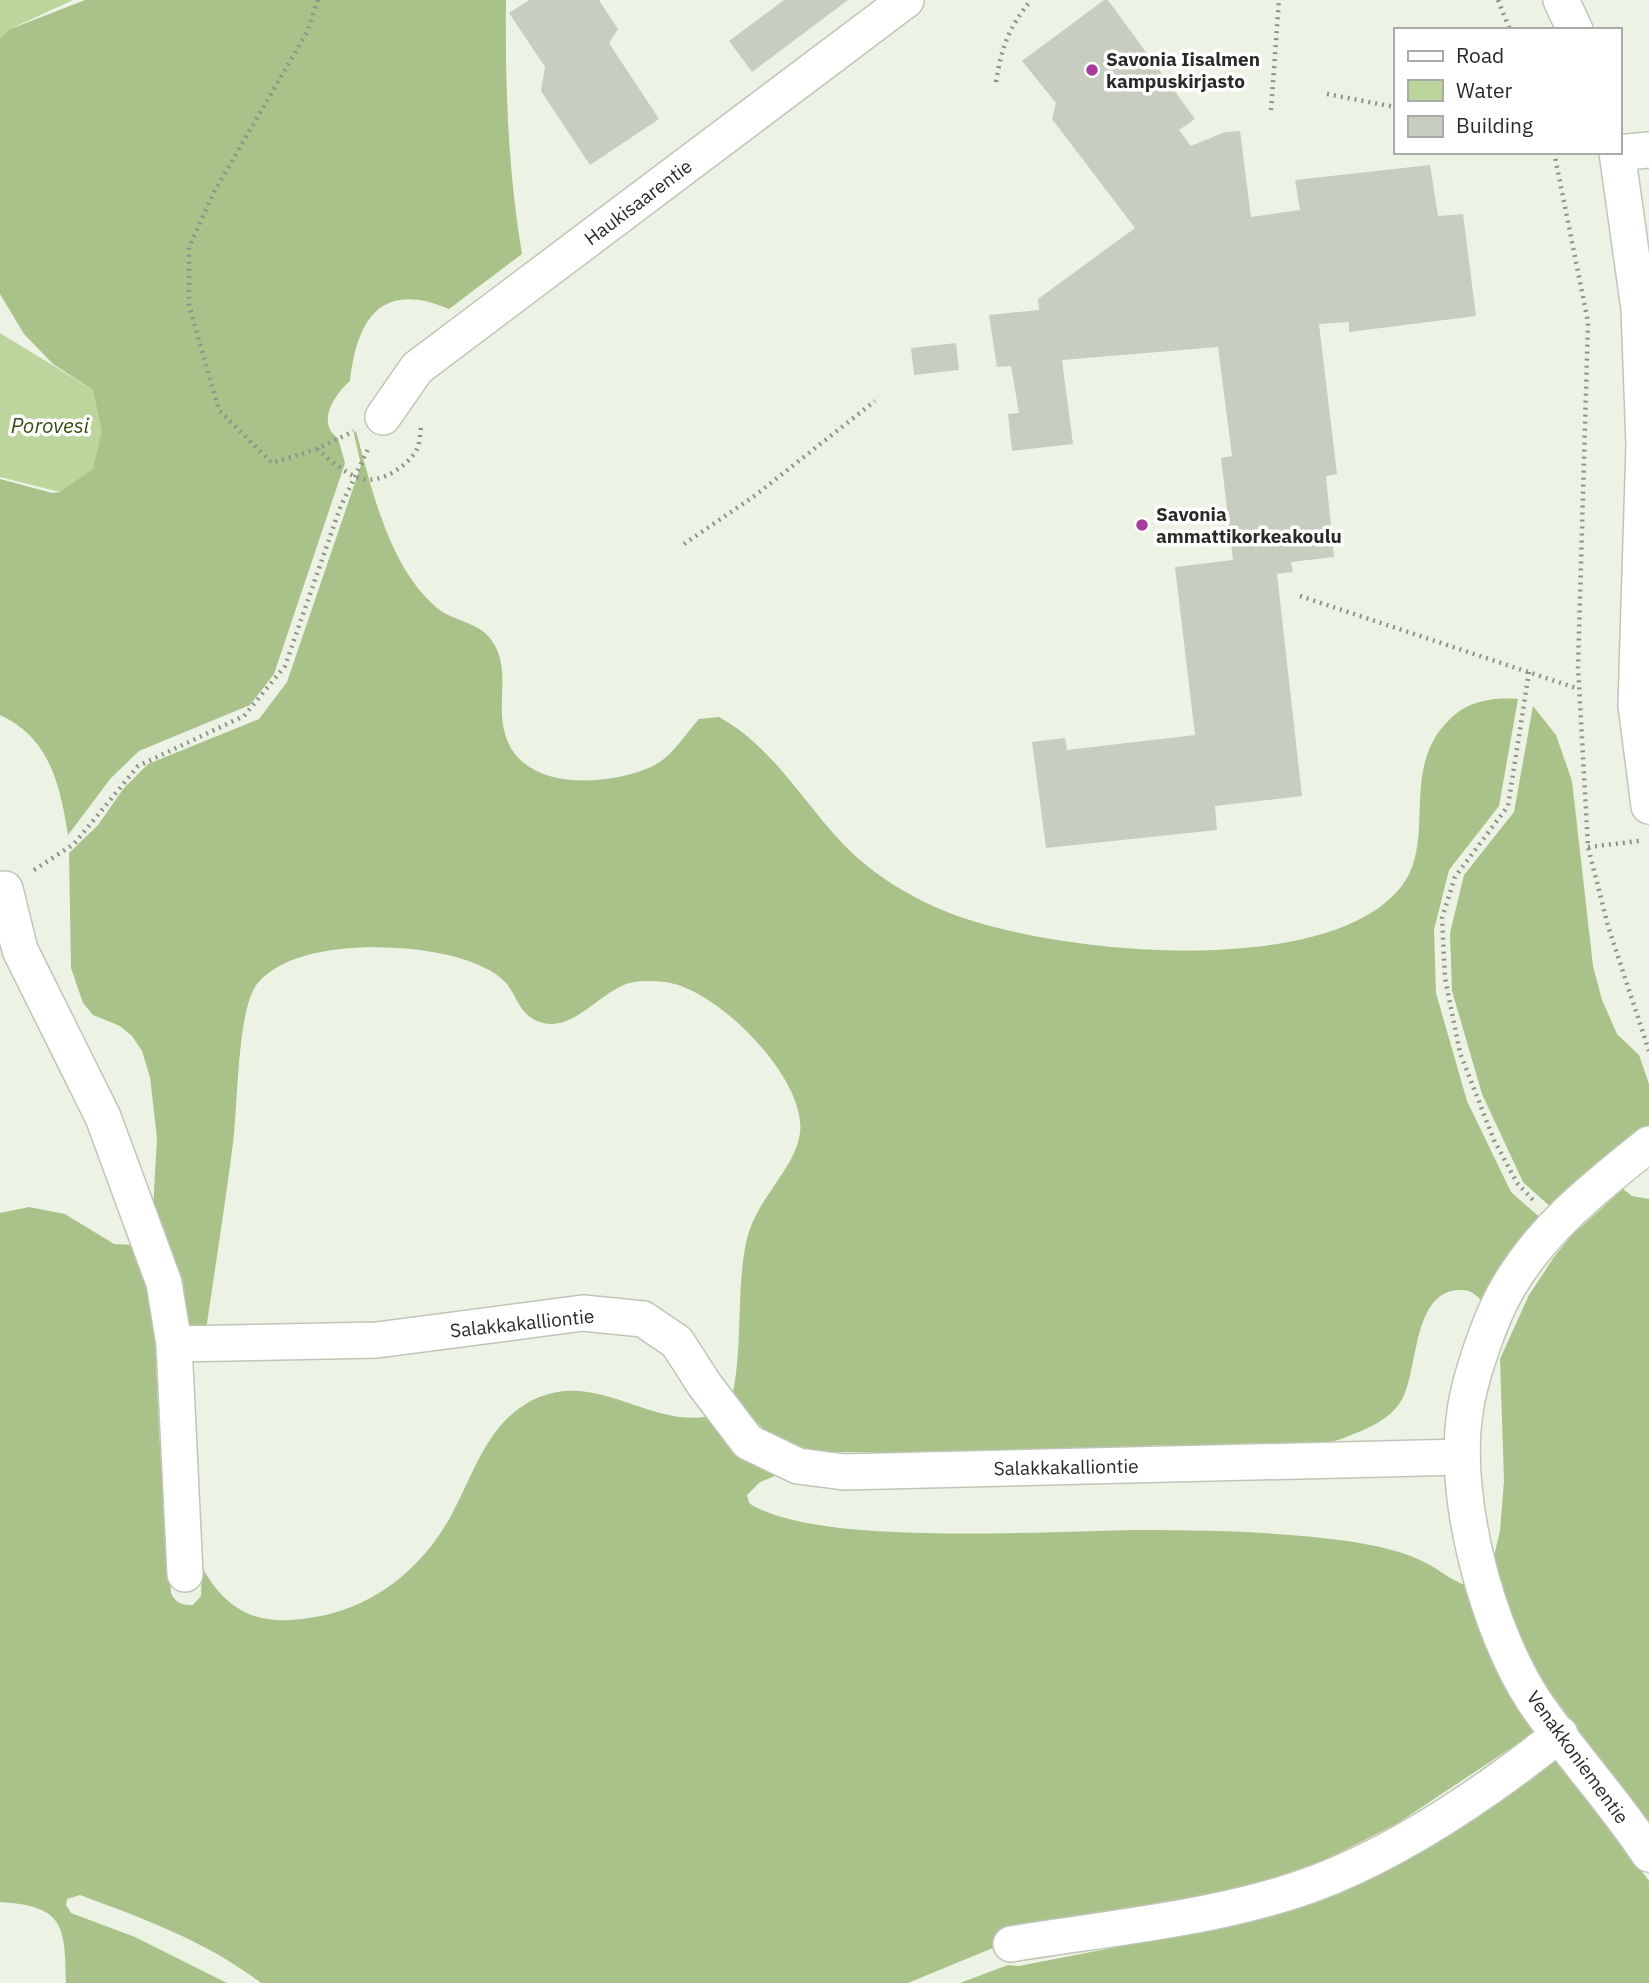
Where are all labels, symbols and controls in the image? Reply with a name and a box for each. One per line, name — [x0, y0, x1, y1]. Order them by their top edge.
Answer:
legend — [1394, 28, 1621, 154]
text: Road — [1456, 41, 1504, 69]
place label: Savonia Iisalmen kampuskirjasto — [1106, 47, 1260, 93]
marker: Savonia Iisalmen kampuskirjasto — [1084, 62, 1100, 78]
text: Water — [1456, 76, 1513, 104]
text: Building — [1456, 111, 1533, 139]
street label: Haukisaarentie — [579, 154, 697, 250]
water label: Porovesi — [11, 411, 90, 439]
place label: Savonia ammattikorkeakoulu — [1156, 502, 1342, 548]
marker: Savonia ammattikorkeakoulu — [1134, 517, 1150, 533]
street label: Salakkakalliontie — [449, 1303, 595, 1343]
street label: Salakkakalliontie — [993, 1454, 1139, 1480]
street label: Venakkoniementie — [1522, 1686, 1634, 1828]

